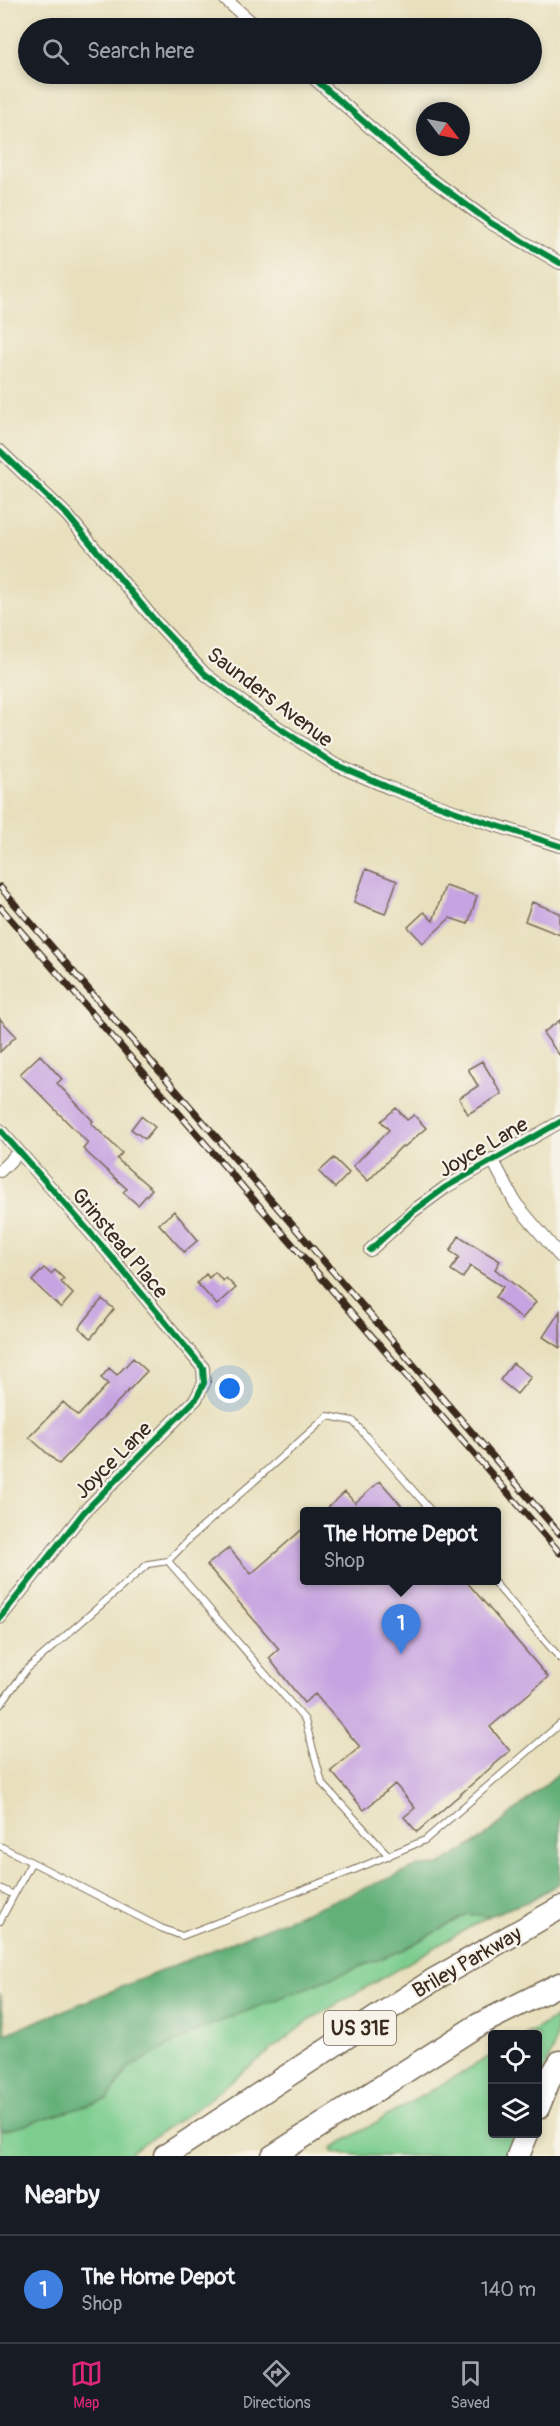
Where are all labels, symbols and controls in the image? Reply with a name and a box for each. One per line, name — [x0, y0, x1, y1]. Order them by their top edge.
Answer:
search box — [18, 18, 542, 84]
icon: search — [39, 35, 72, 68]
text: Search here — [87, 37, 194, 65]
north arrow — [416, 102, 470, 156]
street label: Saunders Avenue — [201, 641, 339, 754]
street label: Joyce Lane — [434, 1111, 533, 1184]
street label: Grinstead Place — [65, 1182, 174, 1305]
your location — [215, 1374, 244, 1403]
street label: Joyce Lane — [69, 1415, 158, 1505]
popup — [300, 1507, 501, 1585]
text: The Home Depot — [323, 1520, 478, 1548]
text: Shop — [323, 1548, 365, 1573]
pin: 1 — [382, 1604, 420, 1654]
street label: Briley Parkway — [408, 1920, 527, 2005]
road number: US 31E — [324, 2011, 396, 2045]
map controls — [488, 2030, 542, 2138]
button: locate — [488, 2030, 542, 2084]
button: layers — [488, 2084, 542, 2138]
text: Nearby — [24, 2179, 100, 2211]
text: The Home Depot — [81, 2263, 235, 2291]
text: 1 — [40, 2277, 47, 2302]
text: 140 m — [481, 2277, 536, 2302]
text: Shop — [81, 2291, 122, 2316]
tab: Map — [70, 2357, 103, 2413]
tab: Directions — [243, 2357, 311, 2413]
tab: Saved — [450, 2357, 490, 2413]

